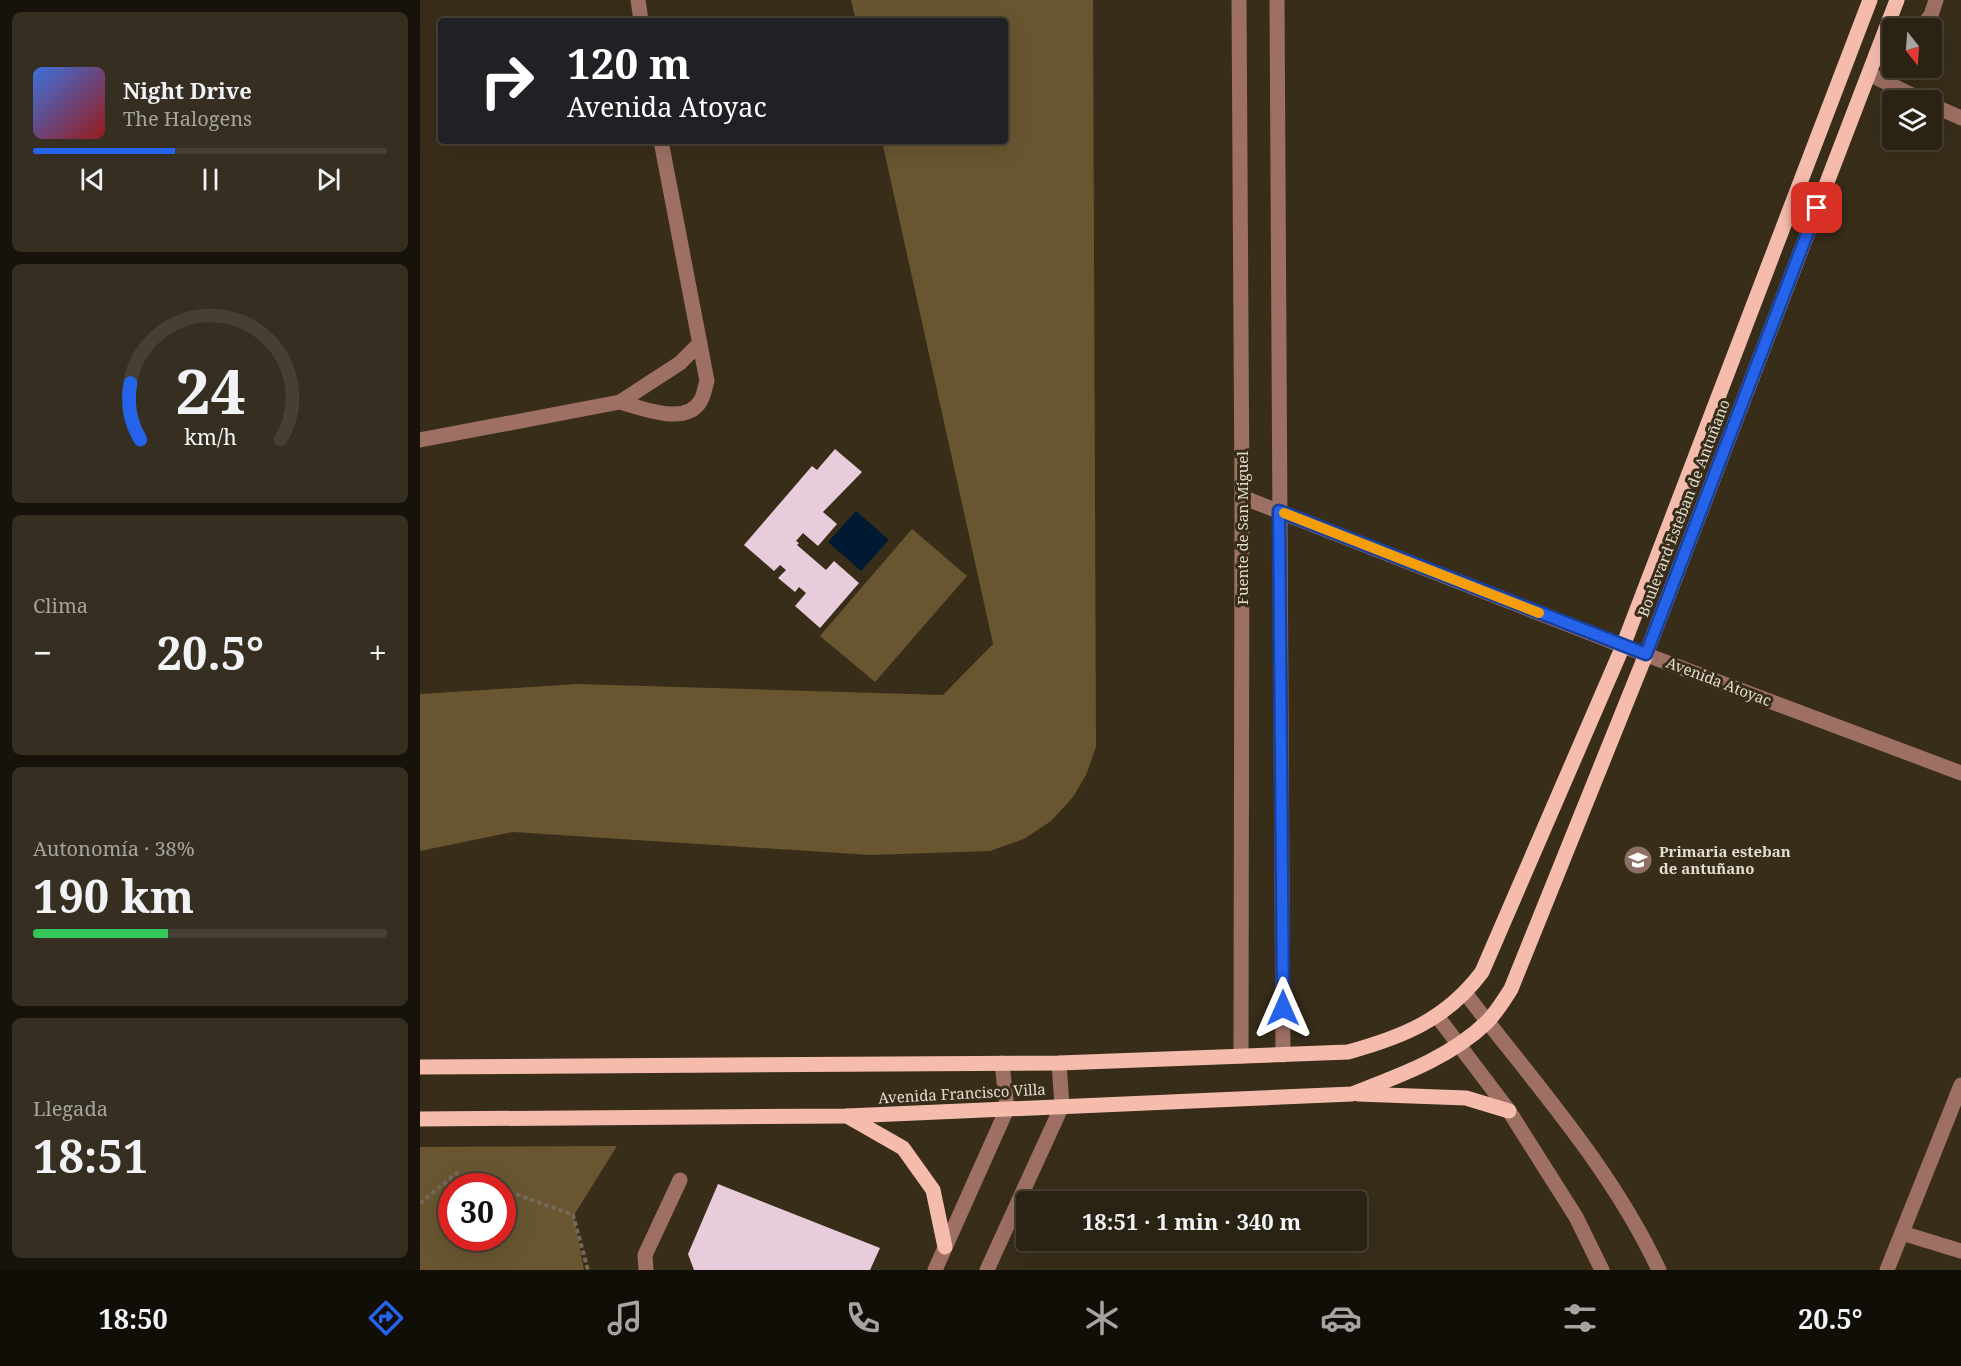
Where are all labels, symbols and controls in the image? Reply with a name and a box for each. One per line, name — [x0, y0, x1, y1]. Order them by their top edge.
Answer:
north arrow — [1882, 18, 1942, 78]
map controls — [1882, 18, 1942, 150]
text: 120 m — [567, 34, 691, 91]
icon: right — [468, 42, 546, 120]
text: Night Drive — [123, 75, 252, 105]
text: Avenida Atoyac — [567, 88, 767, 125]
button: layers — [1882, 90, 1942, 150]
text: The Halogens — [123, 105, 252, 132]
icon: previous — [76, 163, 109, 196]
icon: pause — [194, 163, 227, 196]
icon: next — [312, 163, 345, 196]
pin — [1791, 182, 1842, 233]
icon: arrive — [1800, 191, 1833, 224]
text: 24 — [175, 348, 245, 433]
street label: Boulevard Esteban de Antuñano — [1632, 396, 1734, 620]
text: km/h — [184, 423, 237, 452]
street label: Fuente de San Miguel — [1232, 451, 1252, 605]
text: Clima — [33, 592, 88, 619]
text: 20.5° — [157, 622, 264, 683]
text: − — [33, 630, 52, 675]
text: + — [369, 630, 387, 675]
street label: Avenida Atoyac — [1664, 652, 1774, 710]
text: Autonomía · 38% — [33, 835, 195, 862]
place label: Primaria esteban de antuñano — [1659, 841, 1791, 878]
school or university icon: Primaria esteban de antuñano — [1622, 844, 1654, 876]
text: 190 km — [33, 865, 194, 926]
position arrow — [1251, 976, 1315, 1040]
street label: Avenida Francisco Villa — [878, 1079, 1046, 1107]
text: Llegada — [33, 1095, 108, 1122]
text: 18:51 — [33, 1125, 148, 1186]
speed limit sign: 30 — [438, 1173, 516, 1251]
text: 18:51 · 1 min · 340 m — [1082, 1206, 1301, 1236]
icon: directions — [365, 1297, 407, 1339]
icon: music — [604, 1297, 646, 1339]
icon: phone — [842, 1297, 884, 1339]
icon: climate — [1081, 1297, 1123, 1339]
icon: car — [1320, 1297, 1362, 1339]
icon: filters — [1559, 1297, 1601, 1339]
text: 18:50 — [98, 1300, 168, 1337]
text: 20.5° — [1798, 1300, 1863, 1337]

